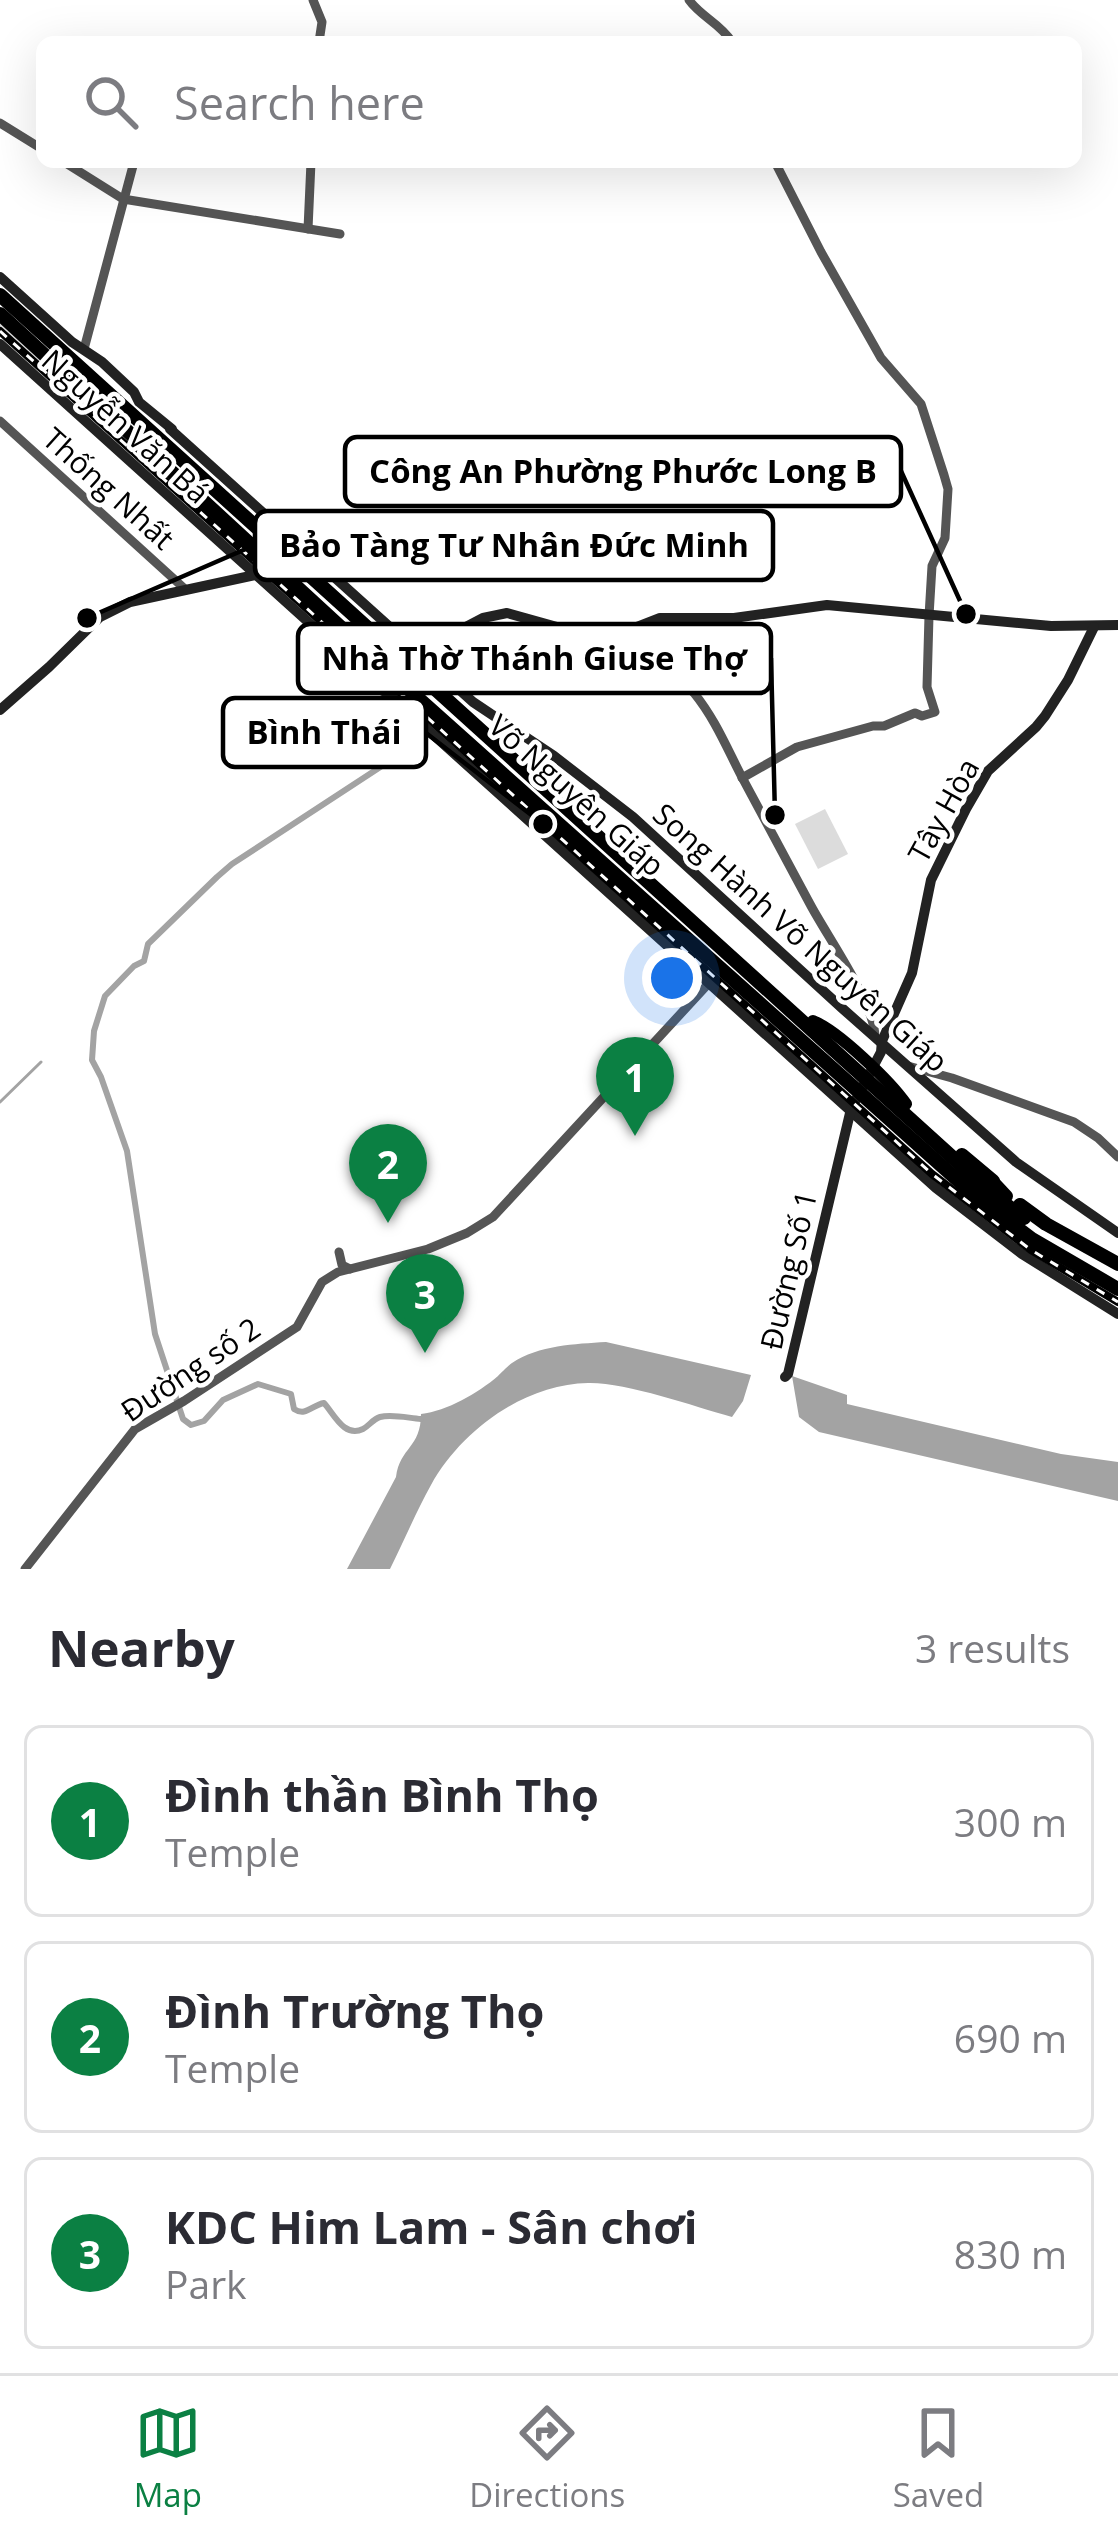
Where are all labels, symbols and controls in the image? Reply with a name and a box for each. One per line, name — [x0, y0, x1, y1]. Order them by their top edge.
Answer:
search box — [36, 36, 1082, 168]
icon: search — [78, 69, 144, 135]
text: Search here — [174, 72, 425, 133]
street label: Nguyễn Văn Bá — [33, 340, 219, 512]
street label: Thống Nhất — [34, 418, 184, 558]
callout: Công An Phường Phước Long B — [345, 437, 901, 506]
text: Công An Phường Phước Long B — [369, 448, 877, 493]
callout: Bảo Tàng Tư Nhân Đức Minh — [255, 511, 773, 580]
text: Bảo Tàng Tư Nhân Đức Minh — [279, 522, 749, 567]
callout: Nhà Thờ Thánh Giuse Thợ — [298, 624, 771, 693]
text: Nhà Thờ Thánh Giuse Thợ — [322, 635, 748, 680]
callout: Bình Thái — [223, 698, 426, 767]
street label: Võ Nguyên Giáp — [480, 705, 674, 885]
text: Bình Thái — [247, 709, 402, 754]
street label: Tây Hòa — [898, 751, 988, 869]
street label: Song Hành Võ Nguyên Giáp — [645, 793, 957, 1081]
your location — [642, 948, 702, 1008]
pin: 1 — [596, 1037, 674, 1136]
pin: 2 — [349, 1124, 427, 1223]
street label: Đường Số 1 — [750, 1187, 826, 1353]
pin: 3 — [386, 1254, 464, 1353]
street label: Đường số 2 — [112, 1307, 268, 1431]
text: Nearby — [48, 1612, 235, 1682]
text: 3 results — [915, 1621, 1070, 1674]
text: Đình thần Bình Thọ — [165, 1764, 599, 1825]
text: 1 — [79, 1795, 101, 1848]
text: 300 m — [954, 1795, 1067, 1848]
text: Temple — [165, 1825, 300, 1878]
text: Đình Trường Thọ — [165, 1980, 544, 2041]
text: 2 — [79, 2011, 101, 2064]
text: 690 m — [954, 2011, 1067, 2064]
text: Temple — [165, 2041, 300, 2094]
text: KDC Him Lam - Sân chơi — [165, 2196, 698, 2257]
text: 3 — [79, 2227, 101, 2280]
text: 830 m — [954, 2227, 1067, 2280]
text: Park — [165, 2257, 247, 2310]
tab: Map — [134, 2400, 202, 2517]
tab: Directions — [469, 2400, 625, 2517]
tab: Saved — [893, 2400, 984, 2517]

